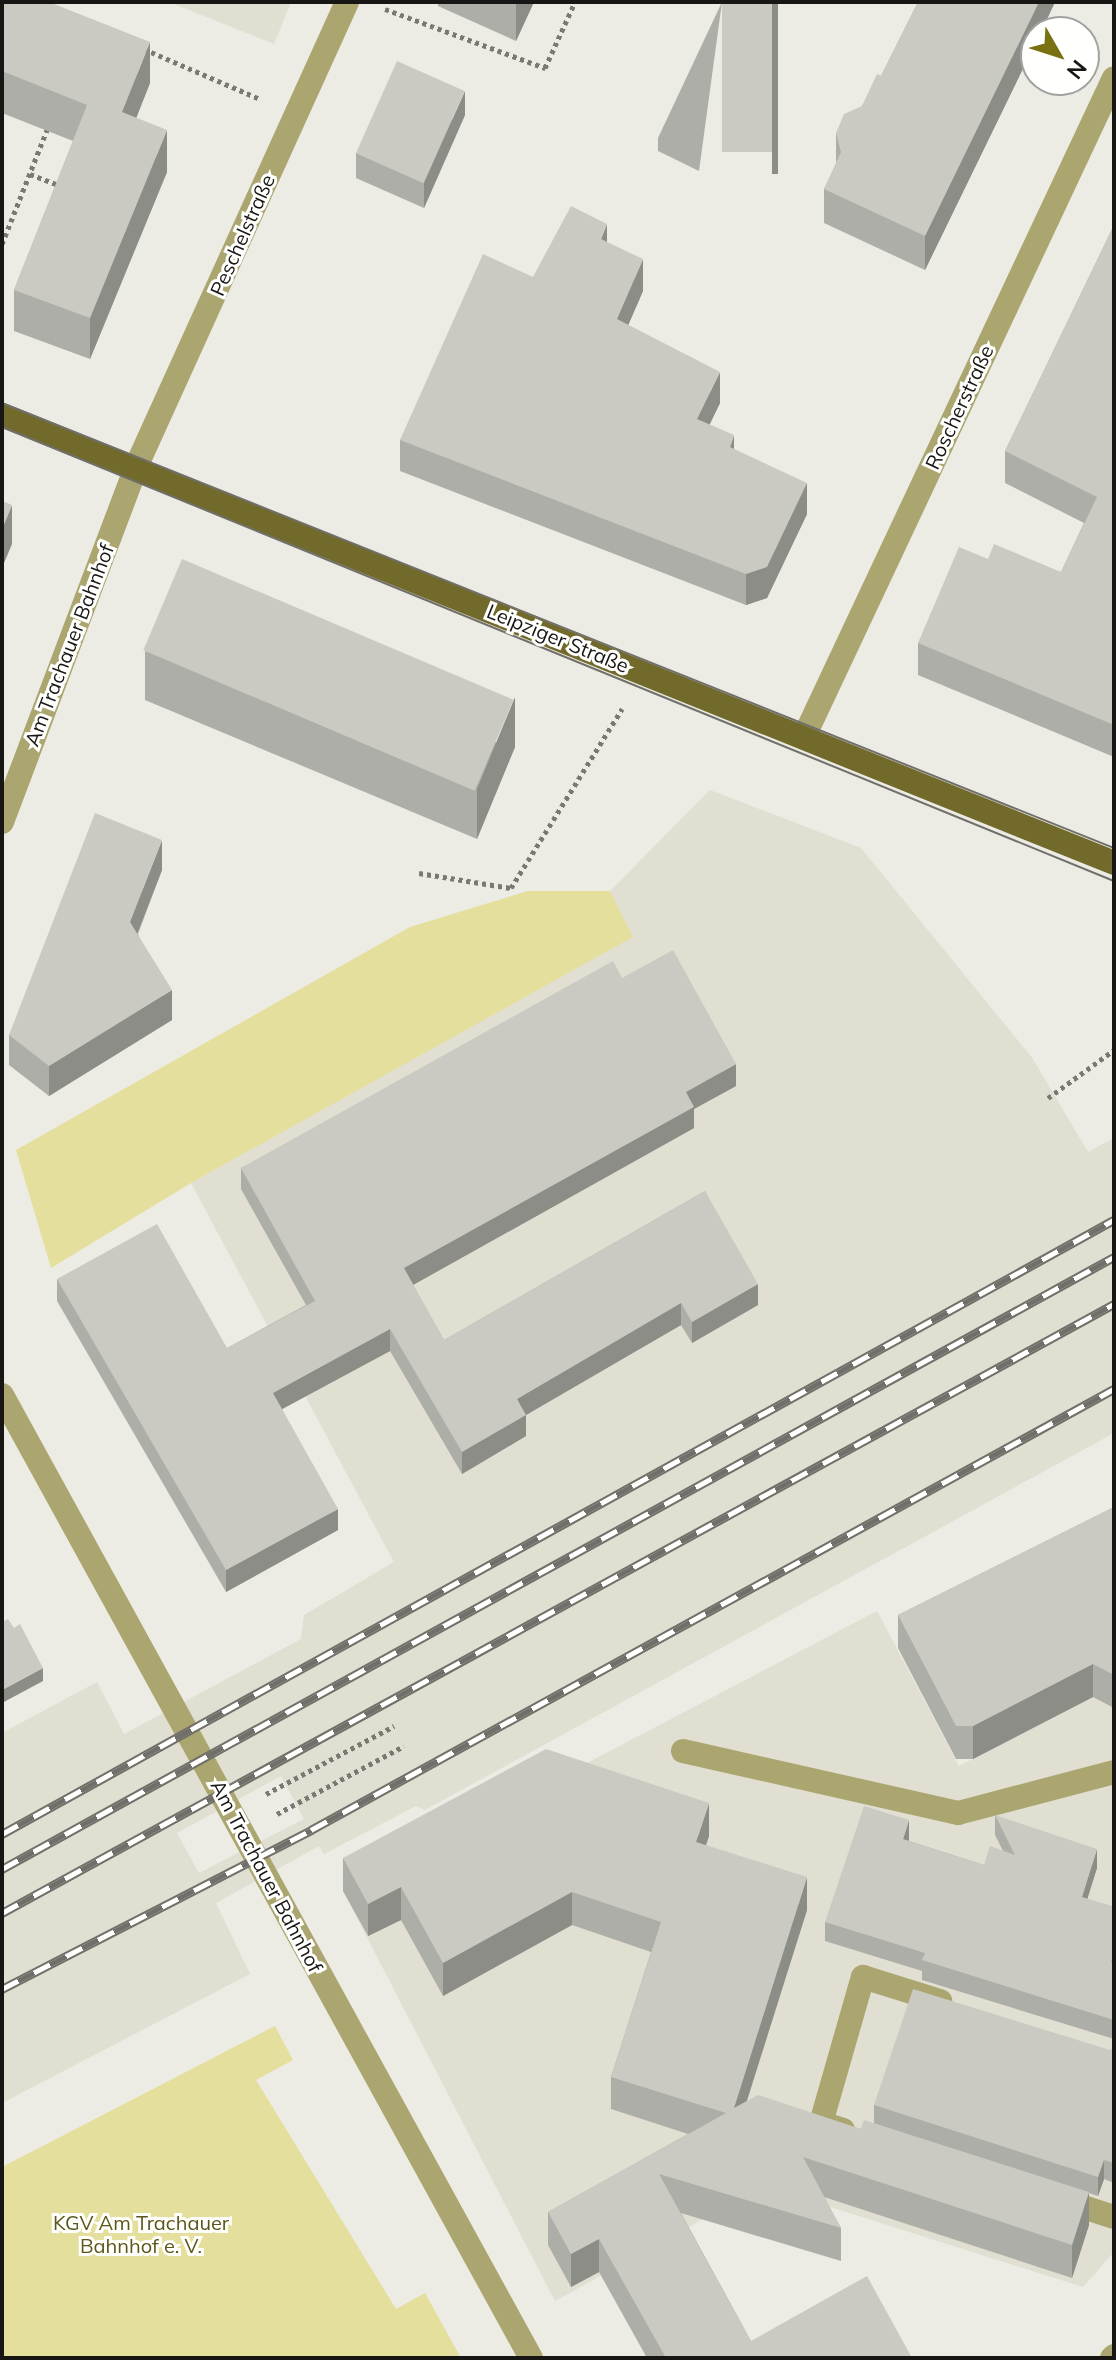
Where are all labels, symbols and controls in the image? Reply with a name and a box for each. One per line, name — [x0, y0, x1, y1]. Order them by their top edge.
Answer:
north arrow — [1020, 16, 1100, 96]
text: N — [1061, 55, 1093, 85]
street label: Peschelstraße — [205, 171, 279, 299]
street label: Roscherstraße — [920, 341, 998, 473]
street label: Am Trachauer Bahnhof — [19, 541, 119, 749]
street label: Leipziger Straße — [483, 599, 633, 677]
street label: Am Trachauer Bahnhof — [206, 1776, 328, 1976]
park label: KGV Am Trachauer Bahnhof e. V. — [53, 2210, 229, 2257]

